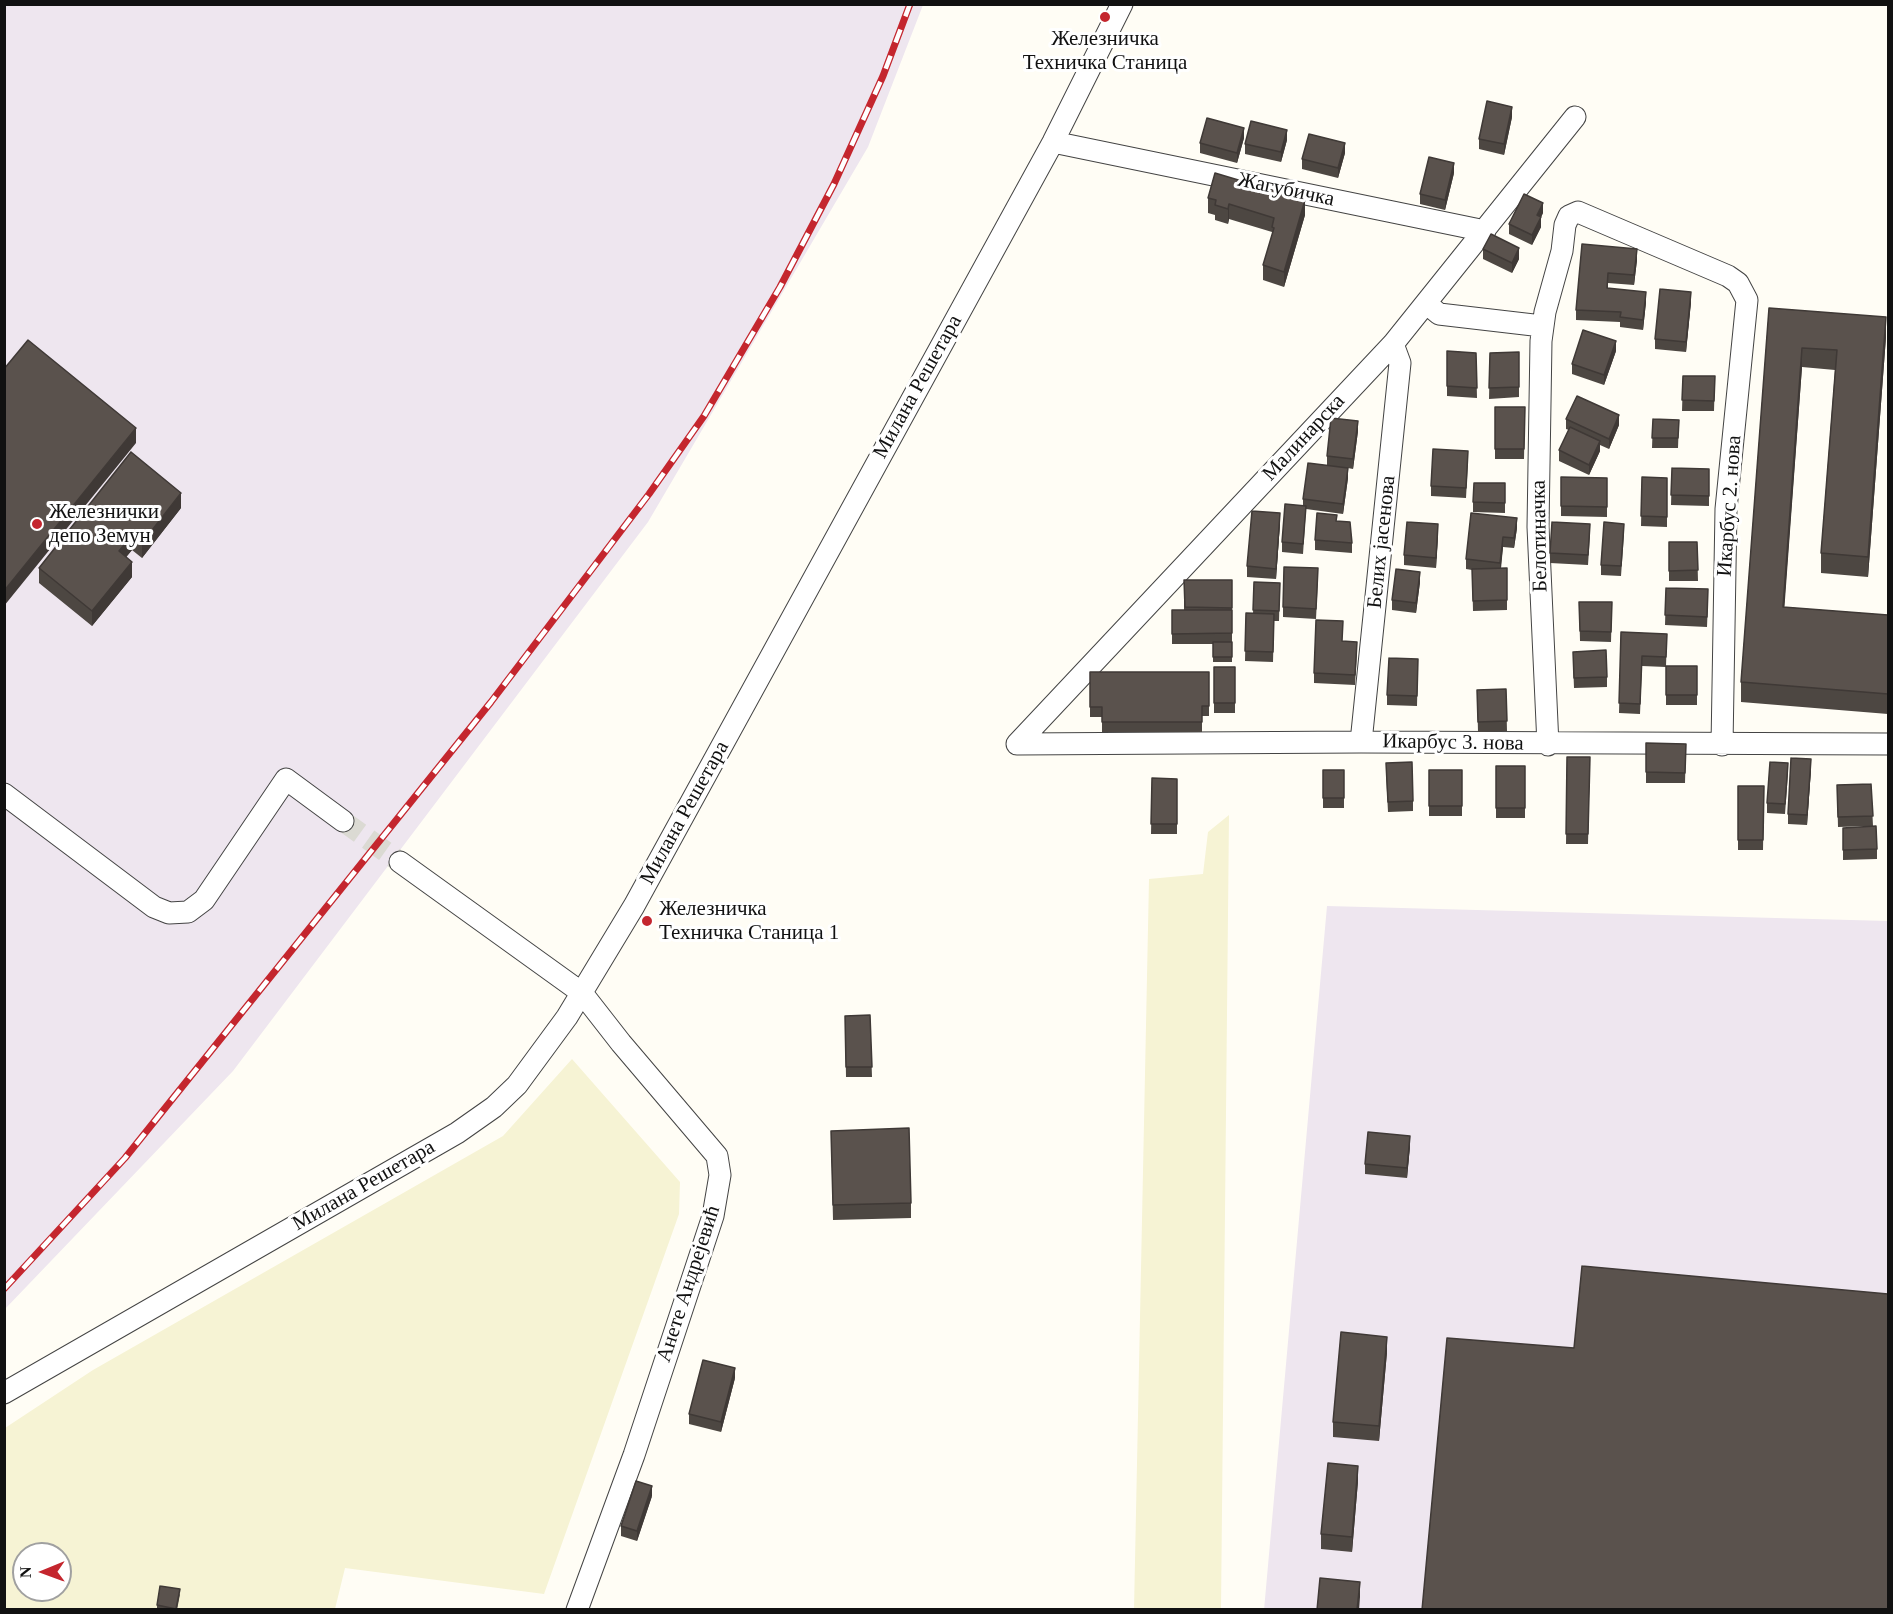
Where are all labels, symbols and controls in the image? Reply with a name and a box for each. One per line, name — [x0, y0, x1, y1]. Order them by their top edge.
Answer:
marker: Железничка Техничка Станица — [1098, 10, 1112, 24]
place label: Железничка Техничка Станица — [1023, 26, 1187, 76]
street label: Жагубичка — [1235, 167, 1337, 213]
street label: Милана Решетара — [868, 311, 968, 463]
street label: Малинарска — [1257, 389, 1351, 487]
street label: Икарбус 2. нова — [1712, 435, 1748, 577]
street label: Белих јасенова — [1362, 474, 1402, 610]
street label: Белотиначка — [1526, 480, 1554, 592]
place label: Железнички депо Земун — [49, 499, 159, 549]
marker: Железнички депо Земун — [30, 517, 44, 531]
street label: Икарбус 3. нова — [1382, 729, 1524, 757]
street label: Милана Решетара — [635, 737, 735, 889]
place label: Железничка Техничка Станица 1 — [659, 896, 839, 946]
marker: Железничка Техничка Станица 1 — [640, 914, 654, 928]
street label: Милана Решетара — [288, 1135, 440, 1237]
street label: Анете Андрејевић — [652, 1203, 726, 1365]
north arrow — [12, 1542, 72, 1602]
text: N — [17, 1566, 34, 1578]

